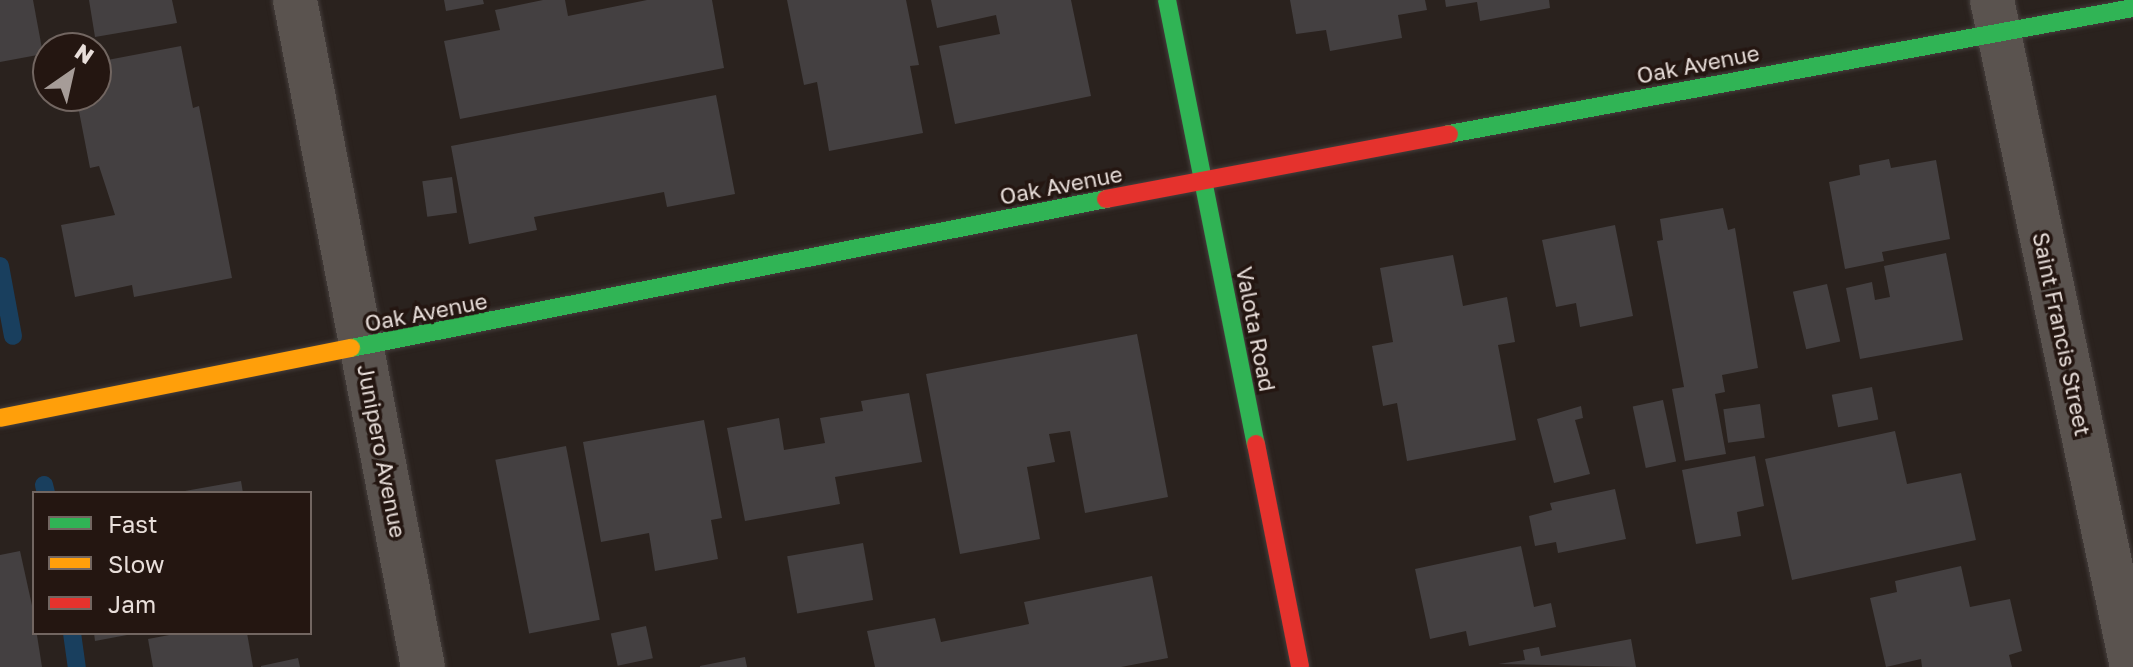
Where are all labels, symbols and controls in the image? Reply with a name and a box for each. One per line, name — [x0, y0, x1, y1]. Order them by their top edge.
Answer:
north arrow — [32, 32, 112, 112]
text: N — [70, 37, 99, 69]
street label: Oak Avenue — [1634, 39, 1762, 89]
street label: Oak Avenue — [997, 160, 1125, 210]
street label: Saint Francis Street — [2028, 230, 2096, 438]
street label: Valota Road — [1231, 264, 1281, 394]
street label: Oak Avenue — [362, 287, 490, 337]
street label: Junipero Avenue — [352, 362, 412, 540]
legend — [32, 491, 312, 635]
text: Fast — [108, 509, 158, 538]
text: Slow — [108, 549, 164, 578]
text: Jam — [108, 589, 156, 618]

